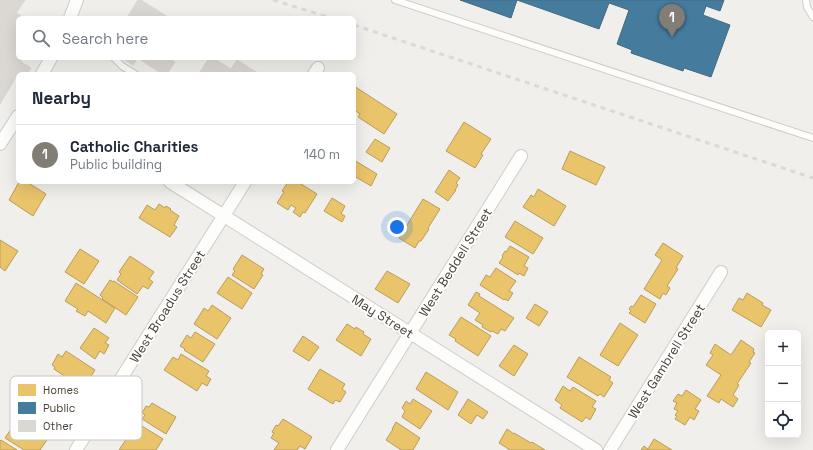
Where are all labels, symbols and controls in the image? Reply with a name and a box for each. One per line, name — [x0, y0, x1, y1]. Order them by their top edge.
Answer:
pin: 1 — [659, 4, 685, 37]
search box — [16, 16, 356, 60]
icon: search — [30, 27, 52, 49]
text: Search here — [62, 29, 148, 48]
text: Nearby — [32, 87, 91, 109]
text: Catholic Charities — [70, 137, 198, 156]
text: 1 — [42, 146, 48, 163]
text: 140 m — [304, 146, 340, 163]
text: Public building — [70, 156, 162, 173]
street label: West Beddell Street — [415, 205, 496, 320]
your location — [387, 217, 407, 237]
street label: West Broadus Street — [126, 247, 209, 366]
street label: May Street — [349, 291, 417, 342]
street label: West Gambrell Street — [624, 301, 709, 422]
map controls — [765, 330, 801, 438]
button: + — [765, 330, 801, 366]
button: − — [765, 366, 801, 402]
legend — [10, 376, 142, 440]
text: Homes — [43, 383, 79, 397]
text: Public — [43, 401, 75, 415]
button: locate — [765, 402, 801, 438]
text: Other — [43, 419, 73, 433]

